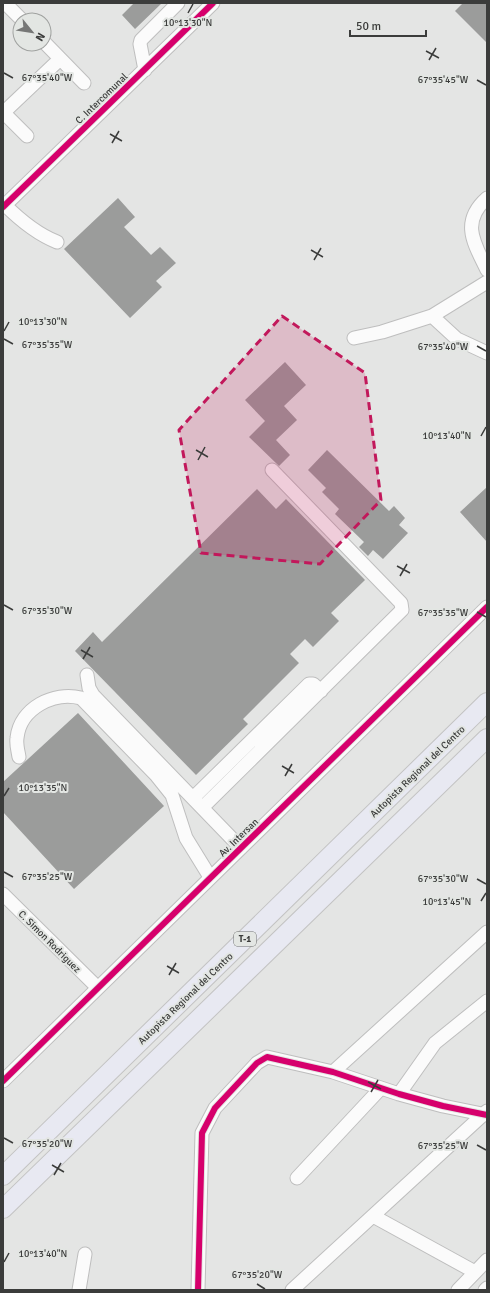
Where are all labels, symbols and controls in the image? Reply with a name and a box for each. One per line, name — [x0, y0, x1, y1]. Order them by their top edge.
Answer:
north arrow — [12, 12, 52, 52]
scale bar — [350, 12, 426, 38]
text: 10°13'30"N — [164, 17, 212, 29]
text: 50 m — [356, 19, 381, 34]
text: N — [33, 30, 48, 43]
street label: C. Intercomunal — [73, 71, 130, 127]
text: 67°35'40"W — [22, 72, 73, 84]
text: 67°35'45"W — [418, 74, 469, 86]
text: 10°13'30"N — [19, 316, 67, 328]
text: 67°35'35"W — [22, 339, 73, 351]
text: 67°35'40"W — [418, 341, 469, 353]
text: 10°13'40"N — [423, 430, 471, 442]
text: 67°35'30"W — [22, 605, 73, 617]
text: 67°35'35"W — [418, 607, 469, 619]
street label: Autopista Regional del Centro — [368, 723, 468, 820]
text: 10°13'35"N — [19, 782, 67, 794]
street label: Av. Intersan — [216, 816, 261, 859]
text: 67°35'25"W — [22, 871, 73, 883]
text: 67°35'30"W — [418, 873, 469, 885]
text: 10°13'45"N — [423, 896, 471, 908]
street label: C. Simon Rodriguez — [16, 908, 83, 976]
road number: T-1 — [234, 932, 256, 946]
street label: Autopista Regional del Centro — [136, 950, 236, 1047]
text: 67°35'20"W — [22, 1138, 73, 1150]
text: 67°35'25"W — [418, 1140, 469, 1152]
text: 10°13'40"N — [19, 1248, 67, 1260]
text: 67°35'20"W — [232, 1269, 283, 1281]

